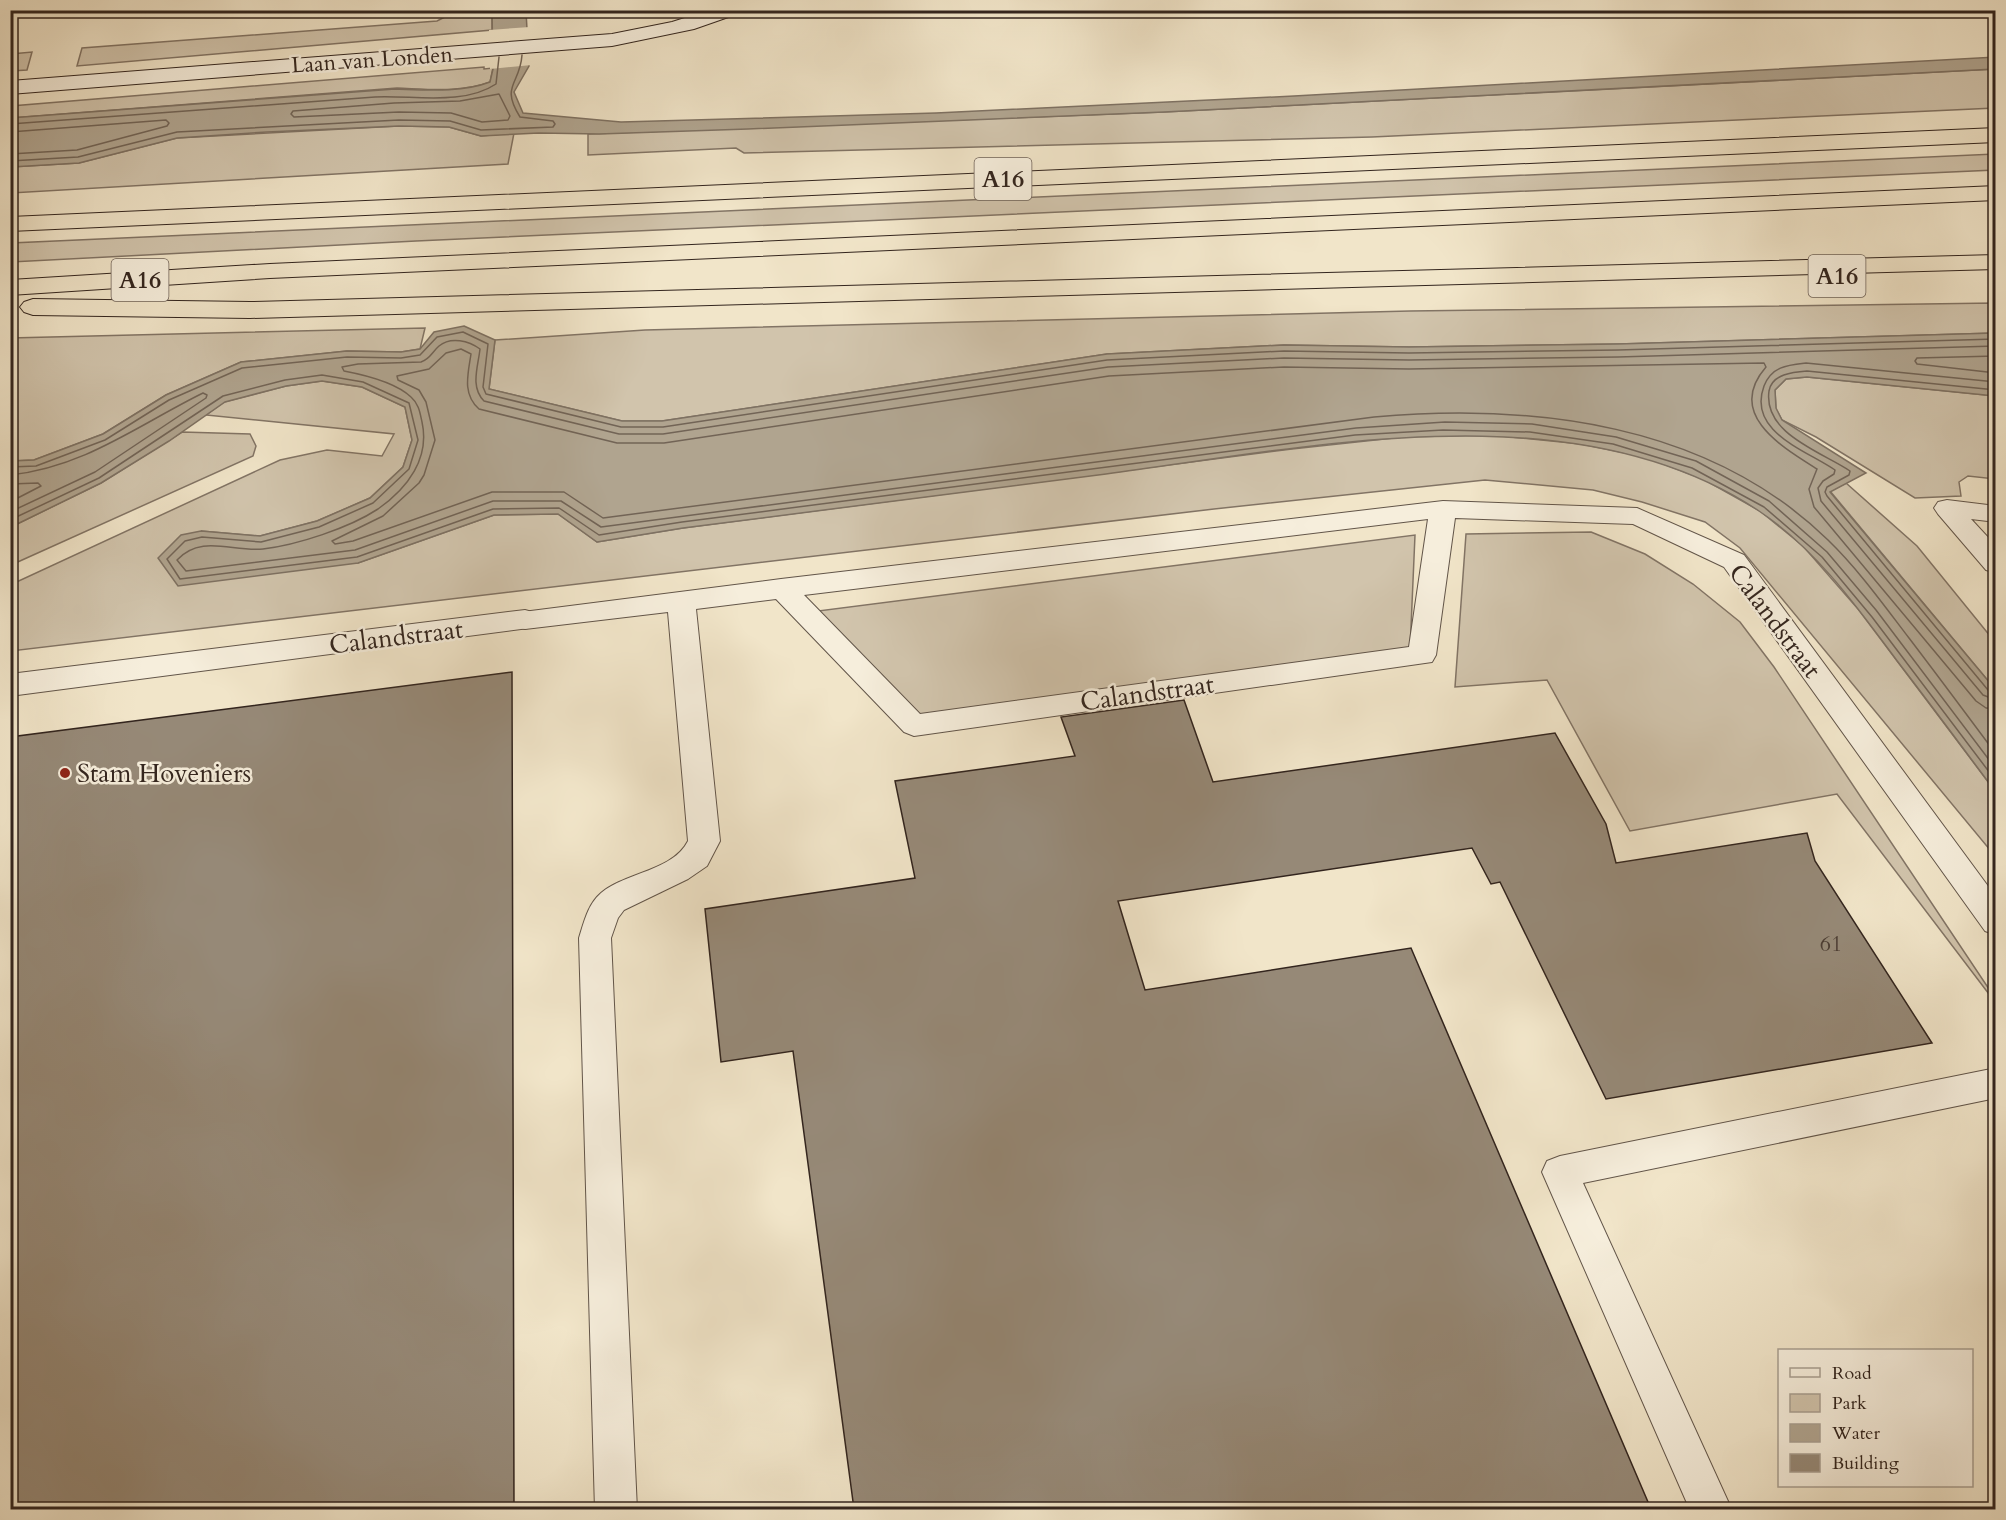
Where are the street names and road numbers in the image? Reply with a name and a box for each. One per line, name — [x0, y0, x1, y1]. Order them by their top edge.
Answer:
street label: Laan van Londen — [290, 39, 454, 81]
road number: A16 — [974, 158, 1032, 200]
road number: A16 — [1808, 255, 1866, 297]
road number: A16 — [112, 259, 168, 301]
street label: Calandstraat — [1721, 557, 1829, 685]
street label: Calandstraat — [327, 611, 465, 663]
street label: Calandstraat — [1078, 666, 1216, 720]

